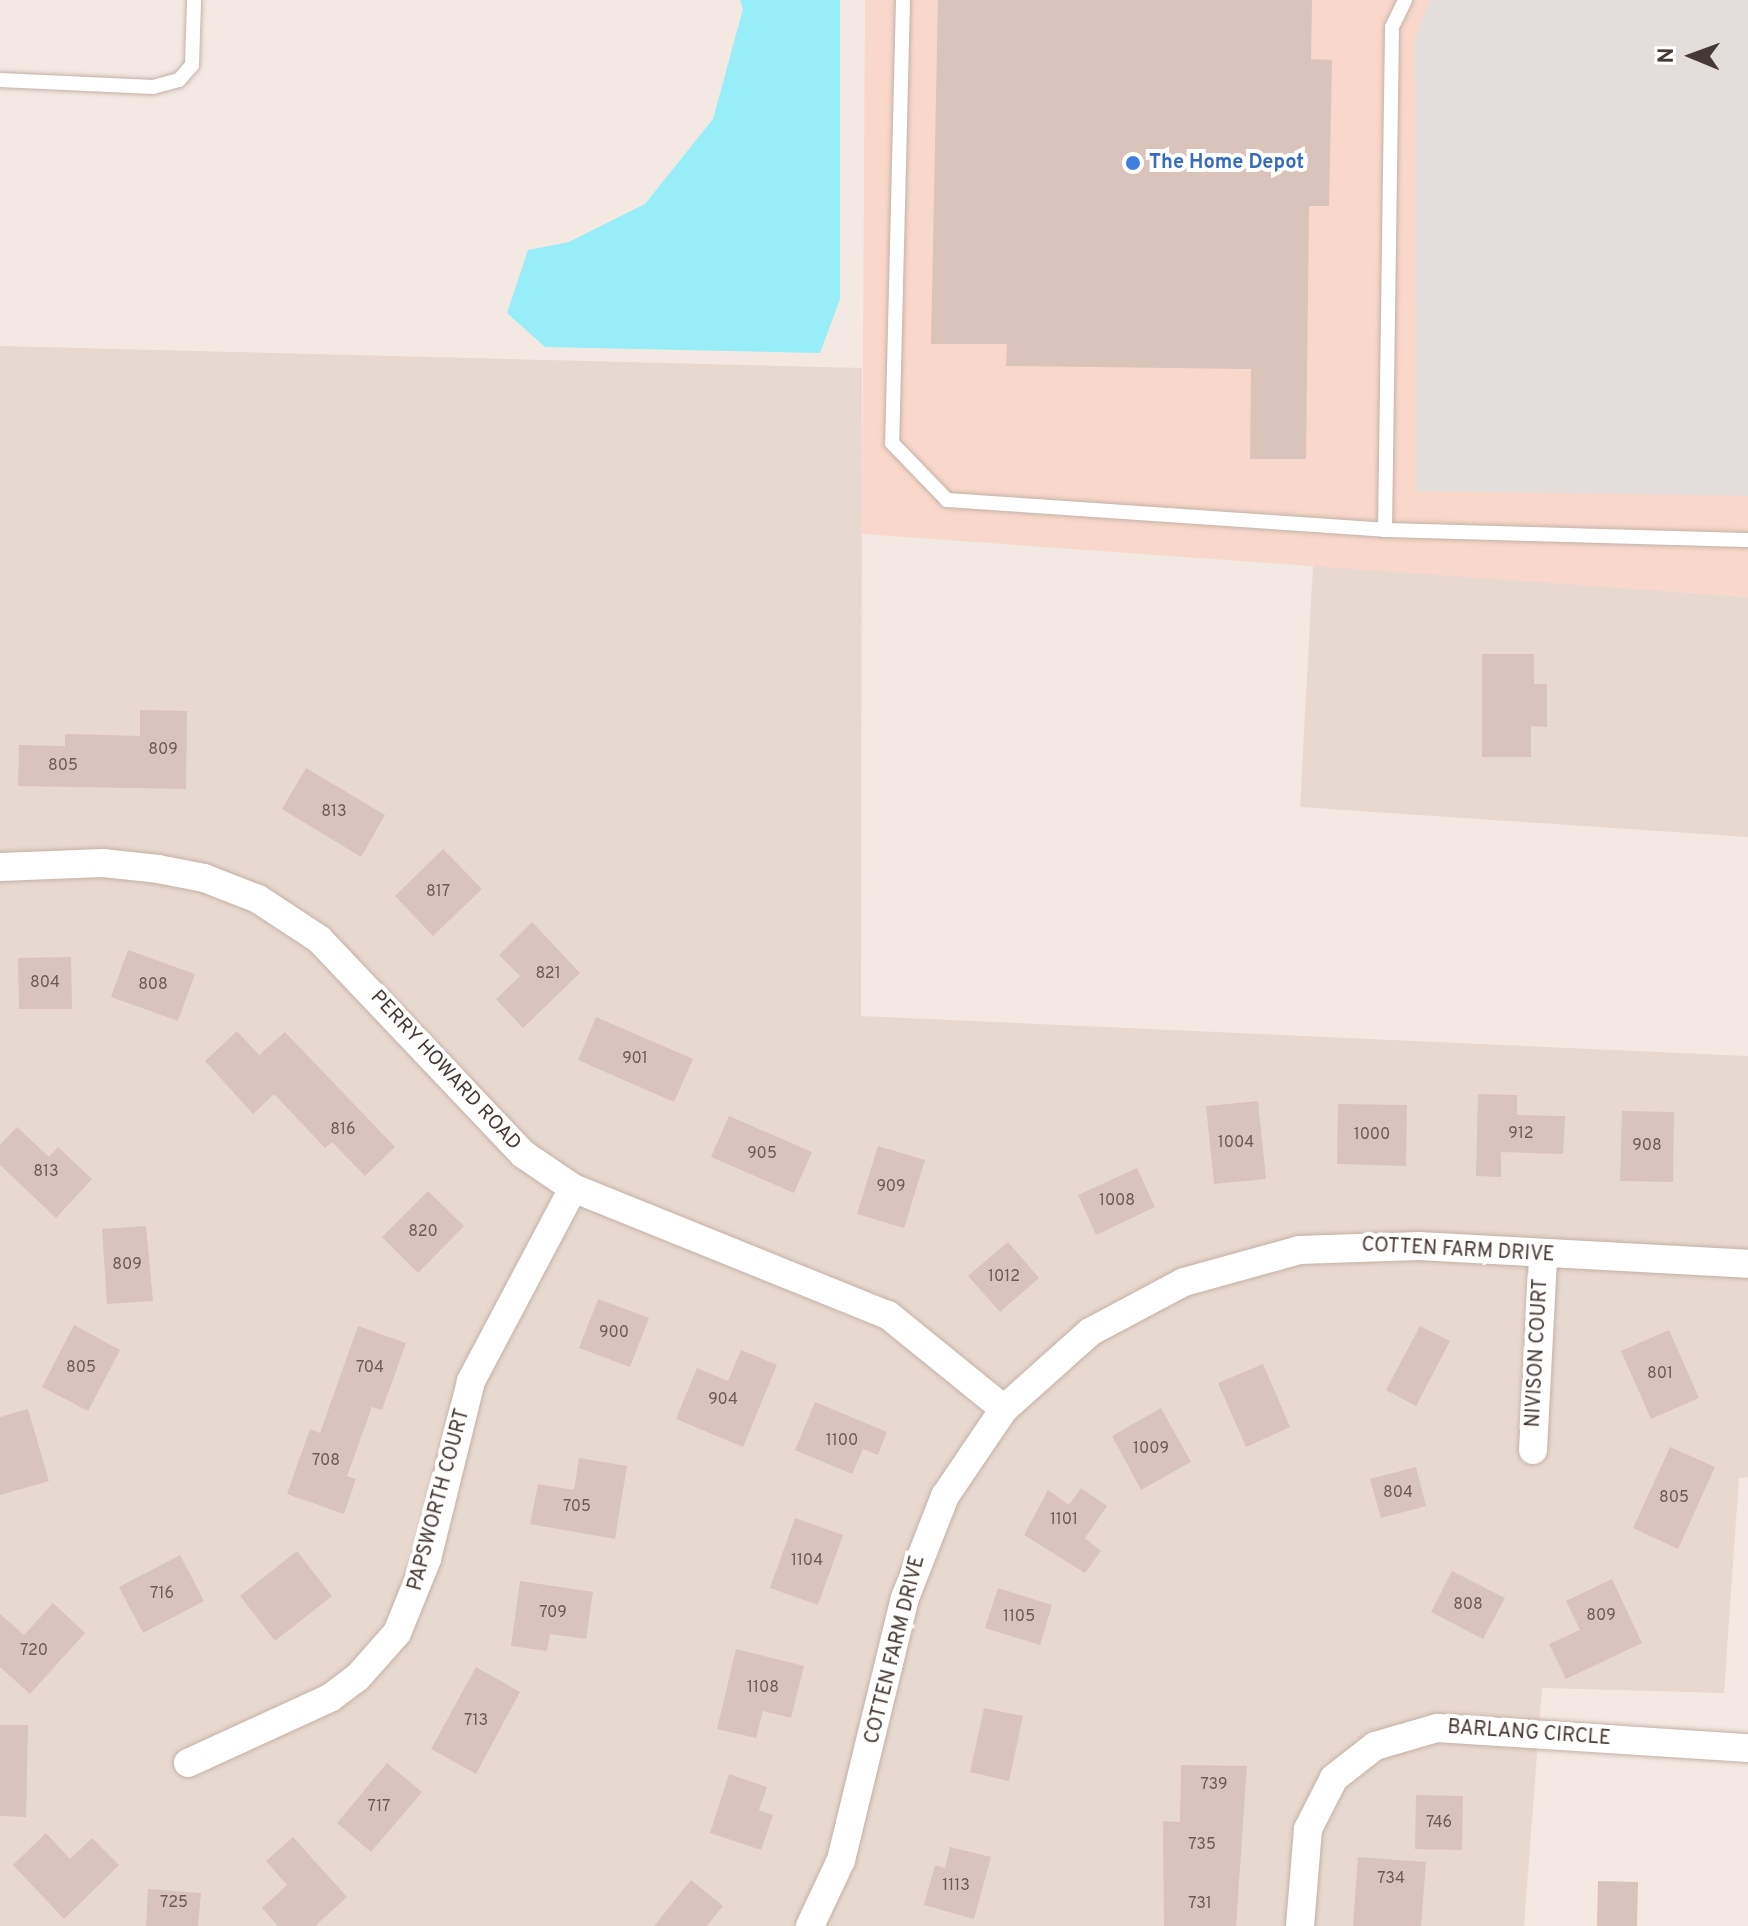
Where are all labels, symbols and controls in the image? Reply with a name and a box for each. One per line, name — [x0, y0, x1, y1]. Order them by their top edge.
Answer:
north arrow — [1652, 16, 1732, 96]
text: N — [1654, 47, 1681, 64]
place label: The Home Depot — [1149, 151, 1304, 175]
marker: The Home Depot — [1124, 154, 1142, 172]
house number: 809 — [148, 740, 178, 760]
house number: 805 — [48, 756, 78, 776]
house number: 813 — [321, 802, 347, 822]
house number: 817 — [426, 882, 450, 902]
house number: 821 — [535, 964, 561, 984]
house number: 804 — [30, 973, 60, 993]
house number: 808 — [138, 975, 168, 995]
street label: PERRY HOWARD ROAD — [364, 986, 526, 1156]
house number: 901 — [622, 1049, 648, 1069]
house number: 816 — [330, 1120, 356, 1140]
house number: 912 — [1508, 1124, 1534, 1144]
house number: 1000 — [1354, 1125, 1390, 1145]
house number: 1004 — [1218, 1133, 1254, 1153]
house number: 908 — [1632, 1136, 1662, 1156]
house number: 905 — [747, 1144, 777, 1164]
house number: 813 — [33, 1162, 59, 1182]
house number: 909 — [876, 1177, 906, 1197]
house number: 1008 — [1099, 1191, 1135, 1211]
house number: 820 — [408, 1222, 438, 1242]
street label: COTTEN FARM DRIVE — [1361, 1234, 1555, 1268]
house number: 809 — [112, 1255, 142, 1275]
house number: 1012 — [988, 1267, 1020, 1287]
street label: NIVISON COURT — [1522, 1278, 1554, 1428]
house number: 900 — [599, 1323, 629, 1343]
house number: 805 — [66, 1358, 96, 1378]
house number: 704 — [356, 1358, 384, 1378]
house number: 801 — [1647, 1364, 1673, 1384]
house number: 904 — [708, 1390, 738, 1410]
street label: PAPSWORTH COURT — [404, 1406, 476, 1594]
house number: 1100 — [826, 1431, 858, 1451]
house number: 1009 — [1133, 1439, 1169, 1459]
house number: 708 — [312, 1451, 340, 1471]
house number: 804 — [1383, 1483, 1413, 1503]
house number: 805 — [1659, 1488, 1689, 1508]
house number: 705 — [563, 1497, 591, 1517]
house number: 1101 — [1050, 1510, 1078, 1530]
house number: 1104 — [791, 1551, 823, 1571]
street label: COTTEN FARM DRIVE — [861, 1553, 931, 1747]
house number: 716 — [150, 1584, 174, 1604]
house number: 808 — [1453, 1595, 1483, 1615]
house number: 709 — [539, 1603, 567, 1623]
house number: 809 — [1586, 1606, 1616, 1626]
house number: 1105 — [1003, 1607, 1035, 1627]
house number: 720 — [20, 1641, 48, 1661]
house number: 1108 — [747, 1678, 779, 1698]
house number: 713 — [464, 1711, 488, 1731]
street label: BARLANG CIRCLE — [1447, 1716, 1611, 1752]
house number: 739 — [1201, 1775, 1227, 1795]
house number: 717 — [368, 1797, 390, 1817]
house number: 746 — [1426, 1813, 1452, 1833]
house number: 735 — [1188, 1835, 1216, 1855]
house number: 734 — [1377, 1869, 1405, 1889]
house number: 1113 — [942, 1876, 970, 1896]
house number: 725 — [160, 1893, 188, 1913]
house number: 731 — [1188, 1894, 1212, 1914]

